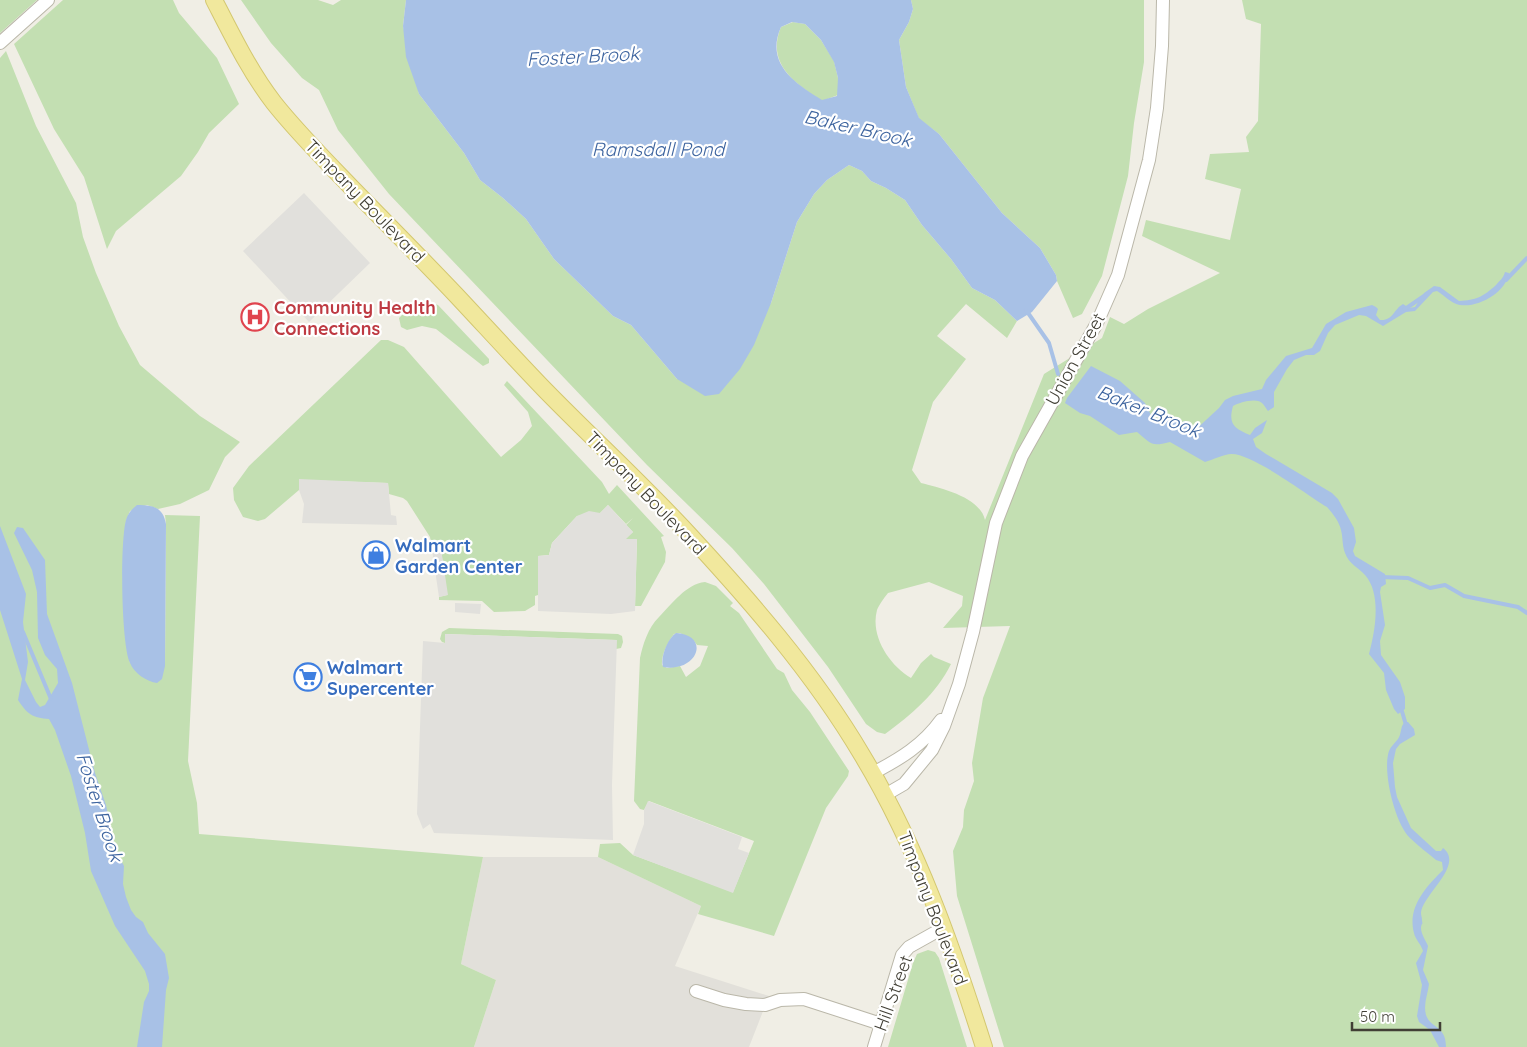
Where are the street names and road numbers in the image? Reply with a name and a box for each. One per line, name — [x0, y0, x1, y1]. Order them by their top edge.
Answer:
street label: Timpany Boulevard — [300, 134, 430, 268]
street label: Union Street — [1040, 309, 1110, 409]
street label: Timpany Boulevard — [581, 426, 711, 560]
street label: Timpany Boulevard — [893, 828, 973, 988]
street label: Hill Street — [869, 952, 917, 1034]

